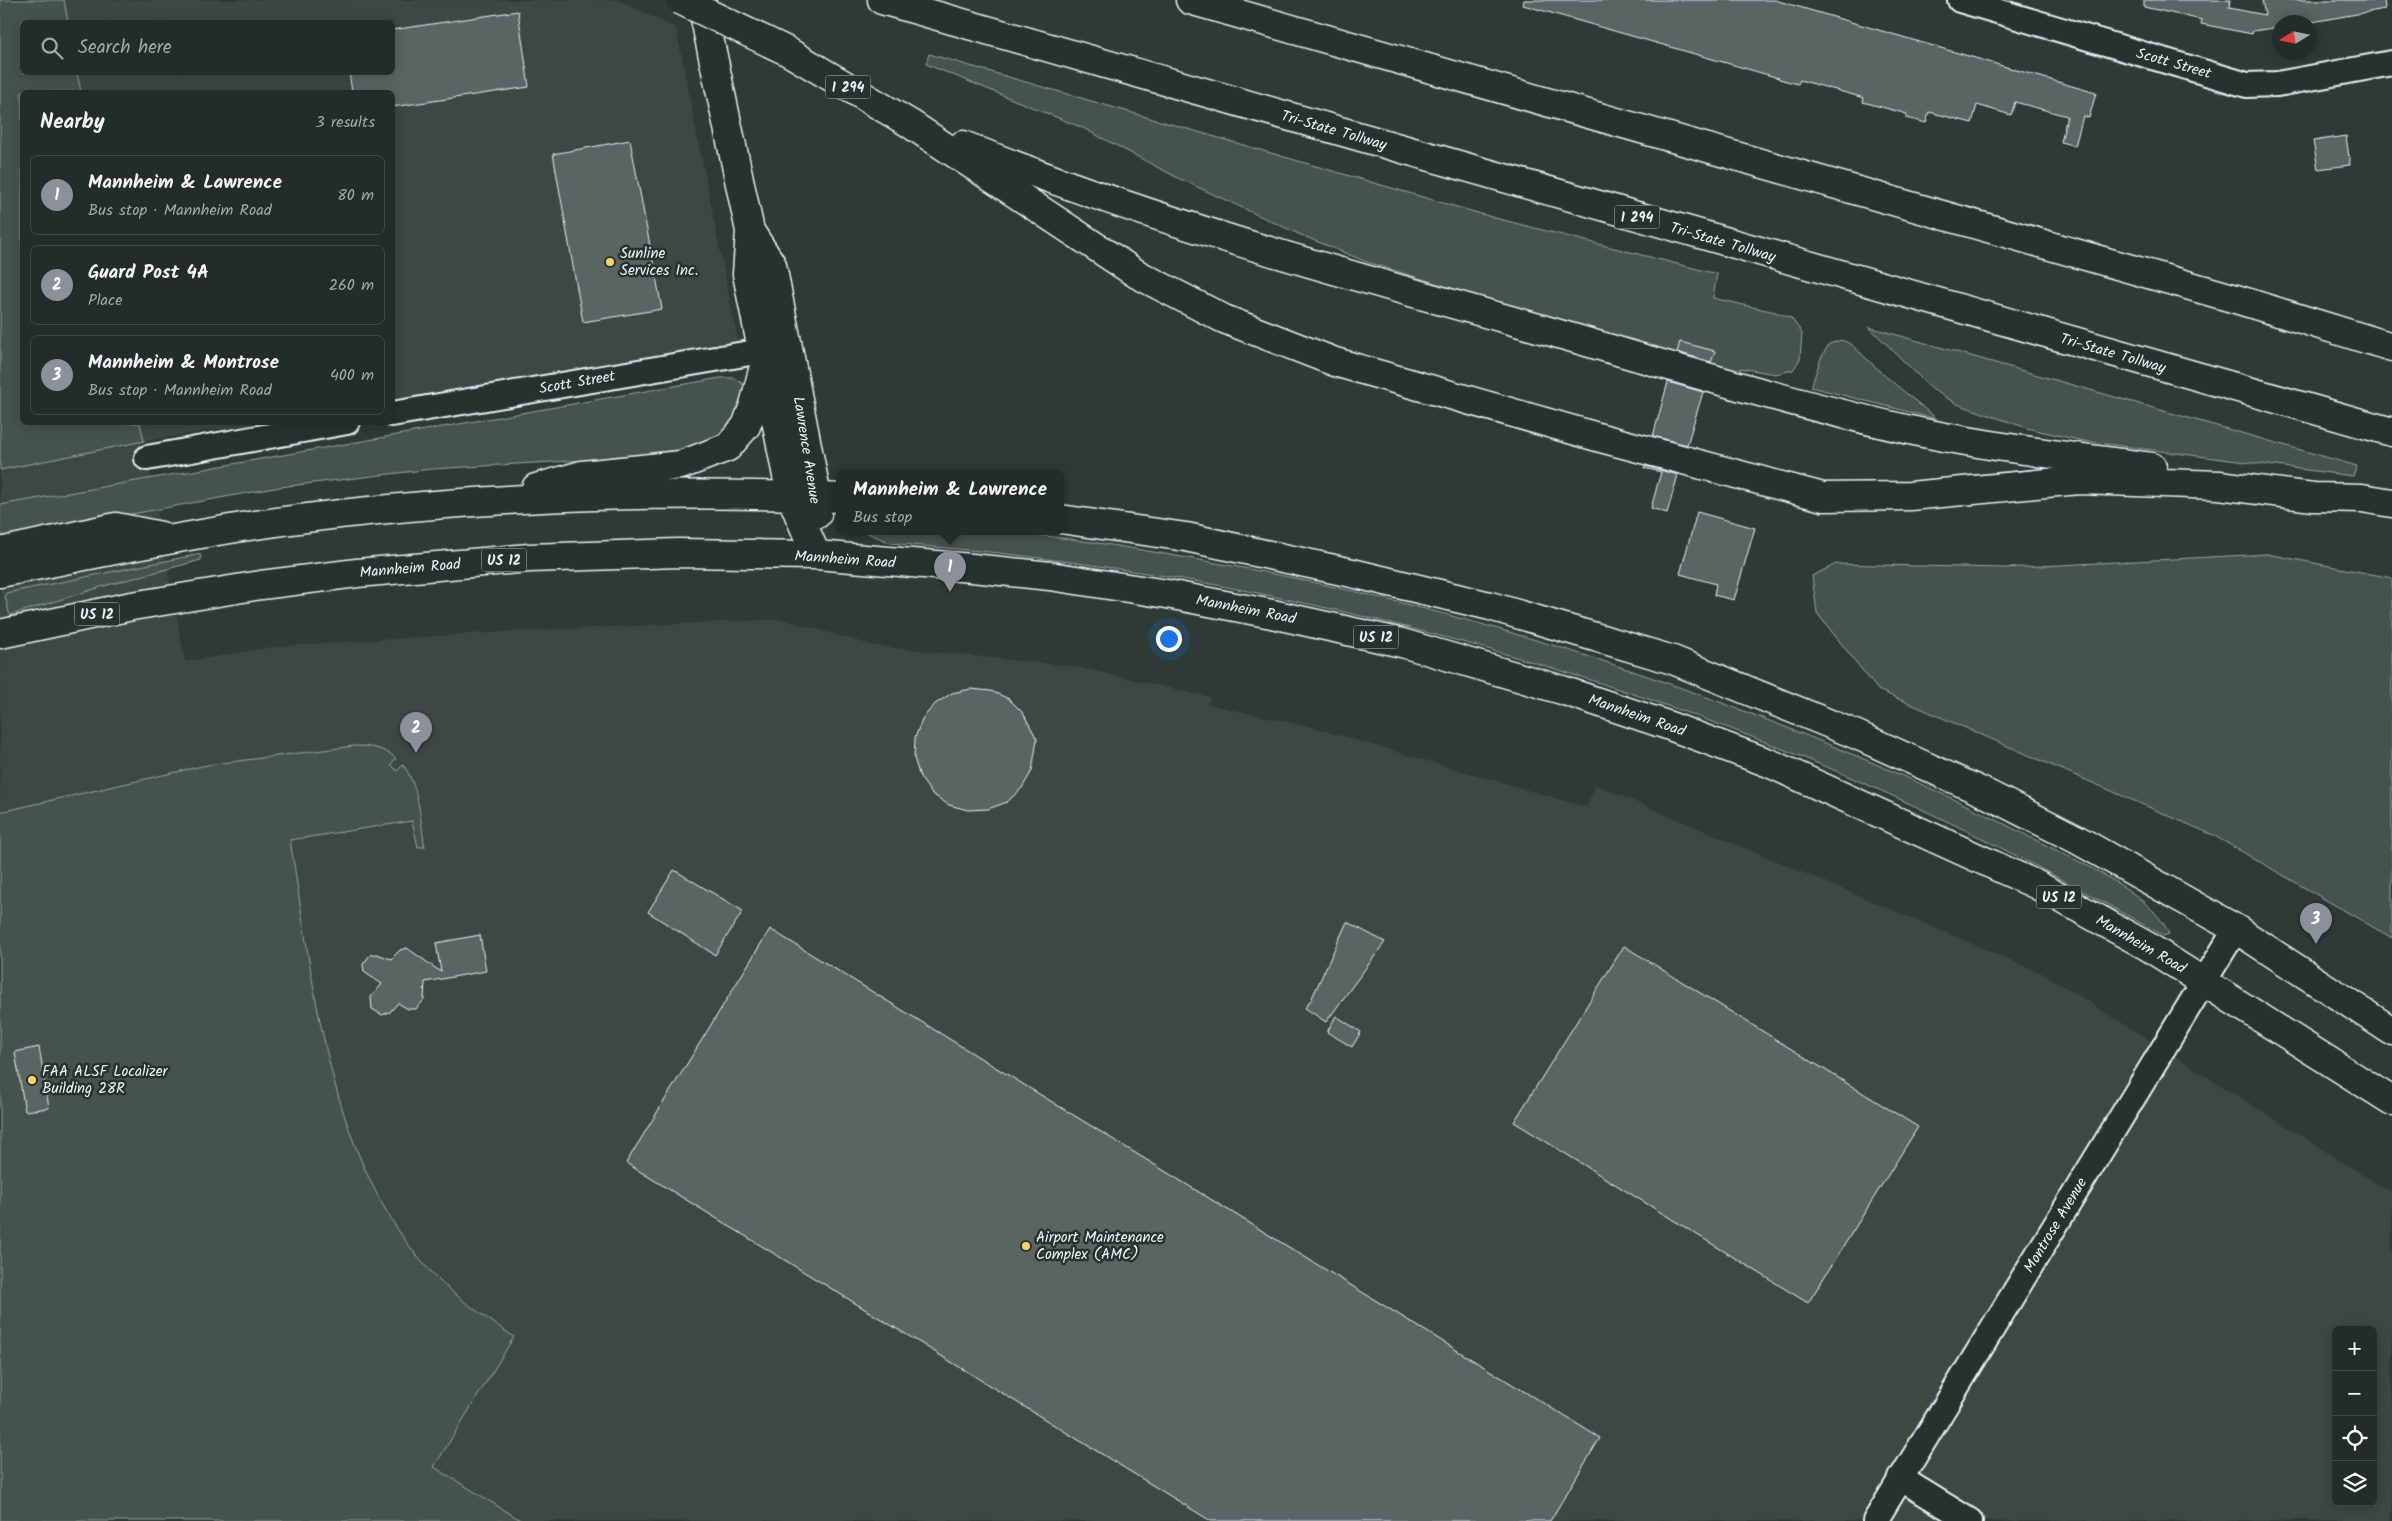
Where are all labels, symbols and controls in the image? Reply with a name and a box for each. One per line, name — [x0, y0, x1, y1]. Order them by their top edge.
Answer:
north arrow — [2272, 15, 2317, 60]
search box — [20, 20, 395, 75]
text: Search here — [78, 33, 172, 63]
icon: search — [38, 34, 66, 62]
street label: Scott Street — [2133, 42, 2214, 86]
road number: I 294 — [826, 75, 870, 98]
street label: Tri-State Tollway — [1278, 104, 1390, 158]
text: Nearby — [40, 106, 105, 139]
text: 3 results — [316, 110, 375, 135]
text: Mannheim & Lawrence — [88, 168, 282, 198]
text: 1 — [55, 183, 59, 208]
text: 80 m — [337, 183, 374, 208]
text: Bus stop · Mannheim Road — [88, 198, 272, 223]
road number: I 294 — [1614, 206, 1660, 228]
street label: Tri-State Tollway — [1667, 216, 1779, 270]
place label: Sunline Services Inc. — [620, 242, 698, 283]
marker: Sunline Services Inc. — [604, 256, 616, 268]
text: Guard Post 4A — [88, 258, 209, 288]
text: 2 — [52, 273, 62, 298]
text: 260 m — [329, 273, 374, 298]
text: Place — [88, 288, 122, 313]
street label: Tri-State Tollway — [2057, 327, 2169, 381]
text: Mannheim & Montrose — [88, 348, 279, 378]
text: 3 — [53, 363, 61, 388]
text: 400 m — [330, 363, 374, 388]
street label: Scott Street — [537, 364, 617, 401]
text: Bus stop · Mannheim Road — [88, 378, 272, 403]
street label: Lawrence Avenue — [786, 395, 826, 506]
popup — [836, 470, 1064, 535]
text: Mannheim & Lawrence — [853, 475, 1047, 505]
text: Bus stop — [853, 505, 912, 530]
street label: Mannheim Road — [794, 544, 897, 576]
road number: US 12 — [482, 548, 526, 572]
pin: 1 — [934, 551, 966, 592]
street label: Mannheim Road — [359, 553, 462, 585]
street label: Mannheim Road — [1194, 589, 1298, 632]
road number: US 12 — [74, 602, 120, 626]
your location — [1156, 626, 1182, 652]
road number: US 12 — [1354, 626, 1398, 649]
street label: Mannheim Road — [1585, 688, 1689, 744]
pin: 2 — [400, 712, 432, 753]
road number: US 12 — [2036, 886, 2082, 909]
pin: 3 — [2300, 903, 2332, 944]
street label: Mannheim Road — [2091, 909, 2191, 981]
place label: FAA ALSF Localizer Building 28R — [42, 1060, 169, 1101]
marker: FAA ALSF Localizer Building 28R — [26, 1074, 38, 1086]
street label: Montrose Avenue — [2018, 1173, 2094, 1278]
place label: Airport Maintenance Complex (AMC) — [1036, 1226, 1164, 1267]
marker: Airport Maintenance Complex (AMC) — [1020, 1240, 1032, 1252]
map controls — [2332, 1326, 2377, 1506]
button: + — [2332, 1326, 2377, 1371]
button: − — [2332, 1371, 2377, 1416]
button: locate — [2332, 1416, 2377, 1461]
button: layers — [2332, 1461, 2377, 1506]

